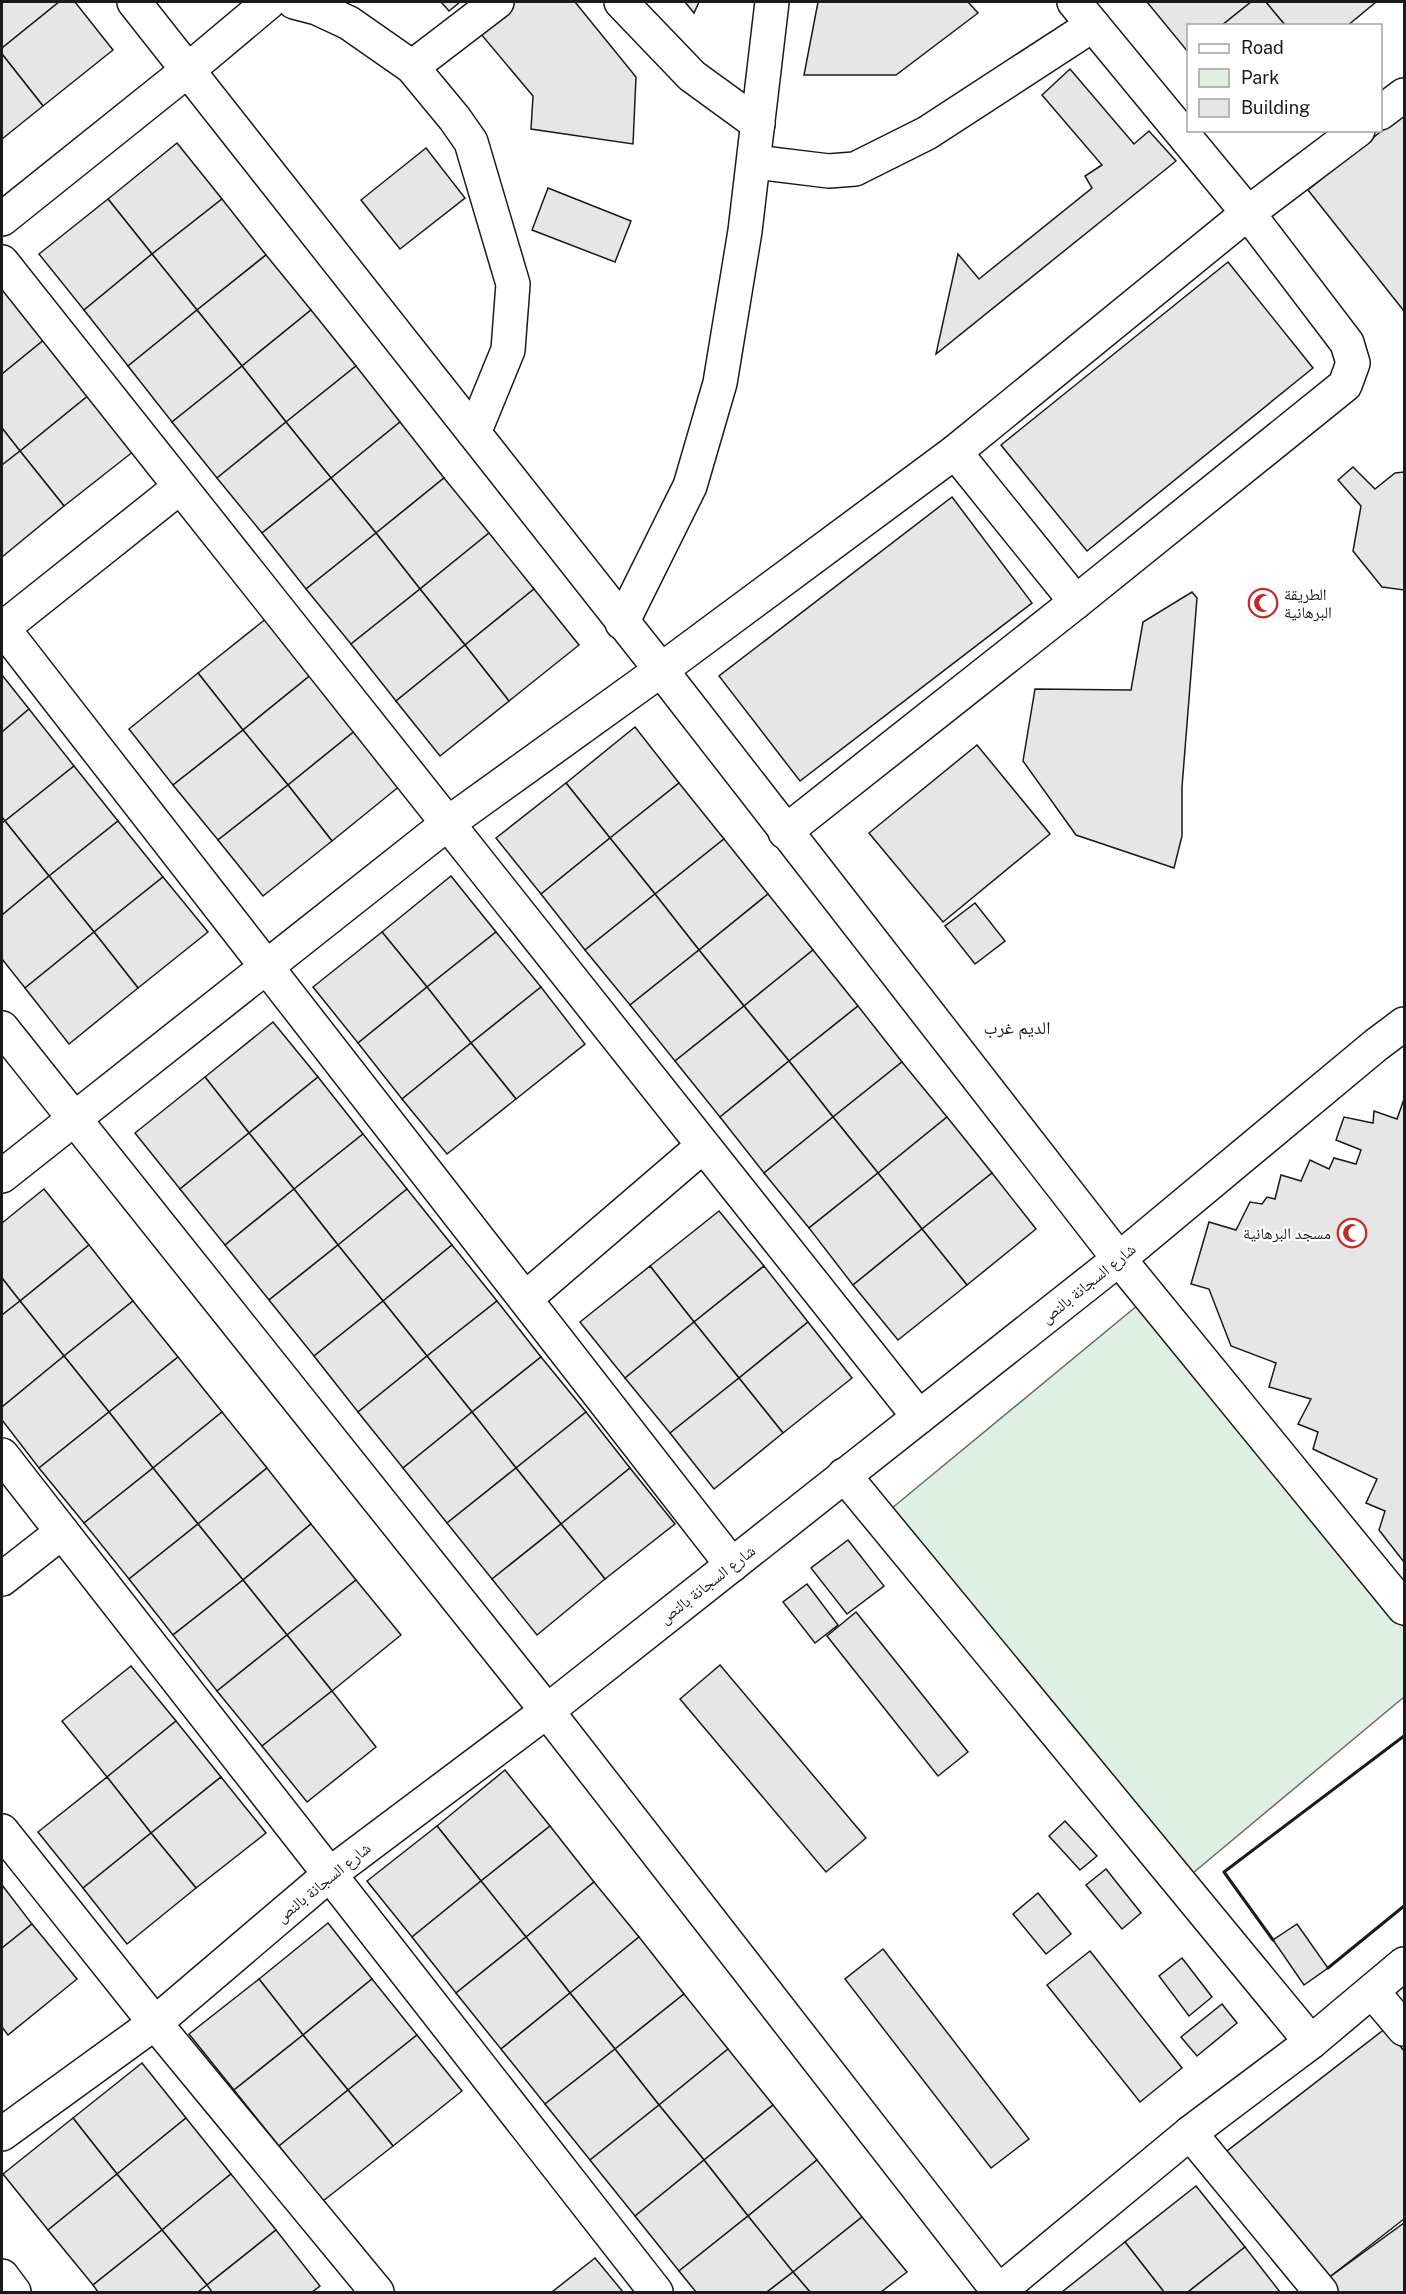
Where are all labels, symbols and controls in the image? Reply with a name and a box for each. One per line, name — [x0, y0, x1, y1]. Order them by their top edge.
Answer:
legend — [1187, 24, 1382, 132]
text: Road — [1241, 37, 1284, 58]
text: Park — [1241, 67, 1279, 88]
text: Building — [1241, 97, 1310, 118]
place label: الطريقة البرهانية — [1284, 585, 1332, 622]
mosque icon: الطريقة البرهانية — [1247, 587, 1279, 619]
district label: الديم غرب — [984, 1017, 1050, 1040]
mosque icon: مسجد البرهانية — [1336, 1217, 1368, 1249]
place label: مسجد البرهانية — [1243, 1224, 1331, 1243]
street label: شارع السجانة بالنص — [1037, 1239, 1140, 1328]
street label: شارع السجانة بالنص — [656, 1541, 760, 1629]
street label: شارع السجانة بالنص — [272, 1838, 375, 1927]

